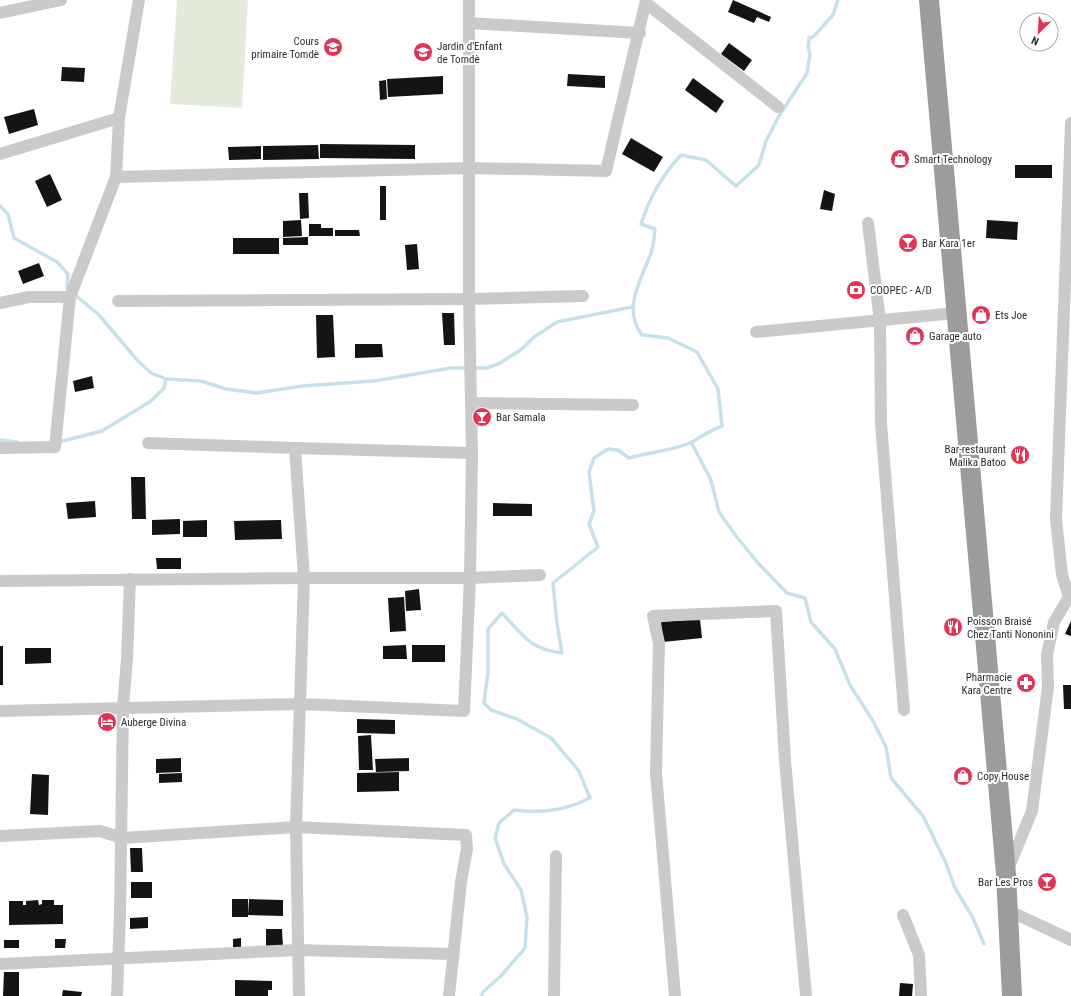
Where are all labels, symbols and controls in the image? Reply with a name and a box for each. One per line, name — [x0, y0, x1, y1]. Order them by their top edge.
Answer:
north arrow — [1019, 12, 1059, 52]
text: N — [1029, 33, 1041, 48]
place label: Cours primaire Tomdè — [251, 35, 319, 61]
school or university icon: Cours primaire Tomdè — [322, 36, 344, 58]
place label: Jardin d'Enfant de Tomdè — [437, 40, 502, 66]
school or university icon: Jardin d'Enfant de Tomdè — [412, 41, 434, 63]
shop icon: Smart Technology — [889, 148, 911, 170]
place label: Smart Technology — [914, 153, 993, 166]
bar icon: Bar Kara 1er — [897, 232, 919, 254]
place label: Bar Kara 1er — [922, 237, 976, 250]
bank icon: COOPEC - A/D — [845, 279, 867, 301]
place label: COOPEC - A/D — [870, 284, 932, 297]
shop icon: Ets Joe — [970, 304, 992, 326]
place label: Ets Joe — [995, 309, 1027, 322]
shop icon: Garage auto — [904, 325, 926, 347]
place label: Garage auto — [929, 330, 982, 343]
bar icon: Bar Samala — [471, 406, 493, 428]
place label: Bar Samala — [496, 411, 545, 424]
place label: Bar-restaurant Malika Batoo — [944, 443, 1006, 469]
restaurant icon: Bar-restaurant Malika Batoo — [1009, 444, 1031, 466]
place label: Poisson Braisé Chez Tanti Nononini — [967, 615, 1054, 641]
restaurant icon: Poisson Braisé Chez Tanti Nononini — [942, 616, 964, 638]
place label: Pharmacie Kara Centre — [961, 671, 1012, 697]
pharmacy icon: Pharmacie Kara Centre — [1015, 672, 1037, 694]
hotel icon: Auberge Divina — [96, 711, 118, 733]
place label: Auberge Divina — [121, 716, 186, 729]
shop icon: Copy House — [952, 765, 974, 787]
place label: Copy House — [977, 770, 1029, 783]
bar icon: Bar Les Pros — [1036, 871, 1058, 893]
place label: Bar Les Pros — [978, 876, 1033, 889]

